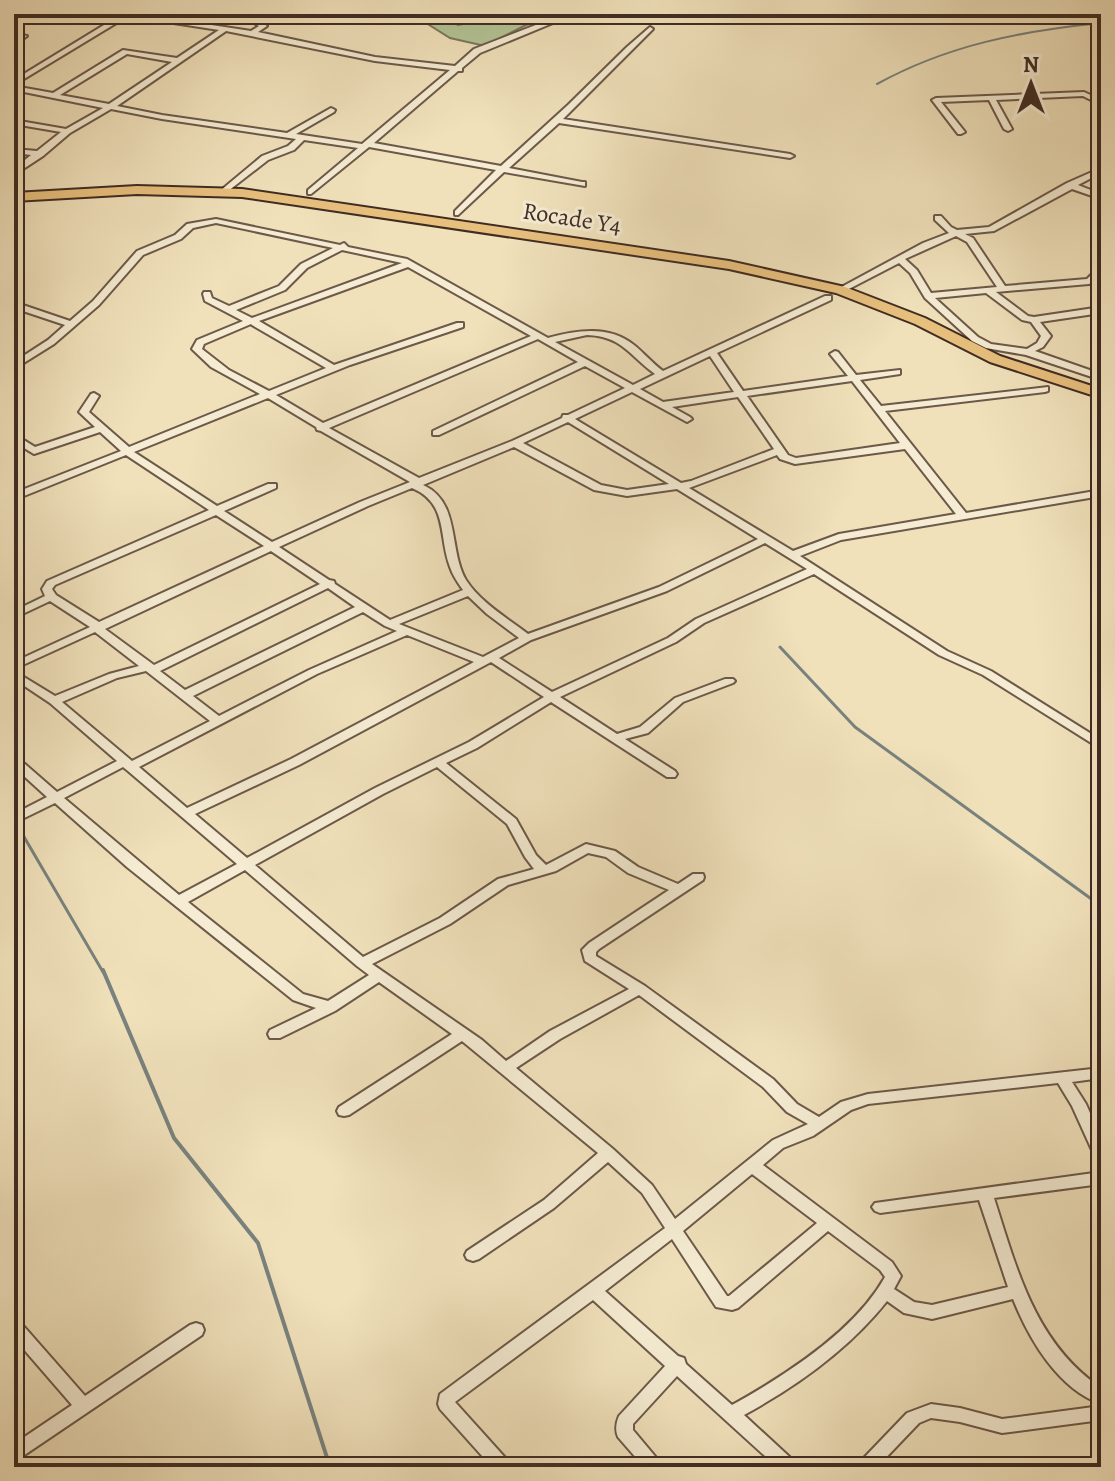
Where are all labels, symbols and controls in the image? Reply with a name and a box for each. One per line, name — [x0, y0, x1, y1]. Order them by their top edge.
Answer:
north arrow — [991, 44, 1071, 124]
text: N — [1023, 50, 1039, 80]
street label: Rocade Y4 — [521, 194, 624, 242]

